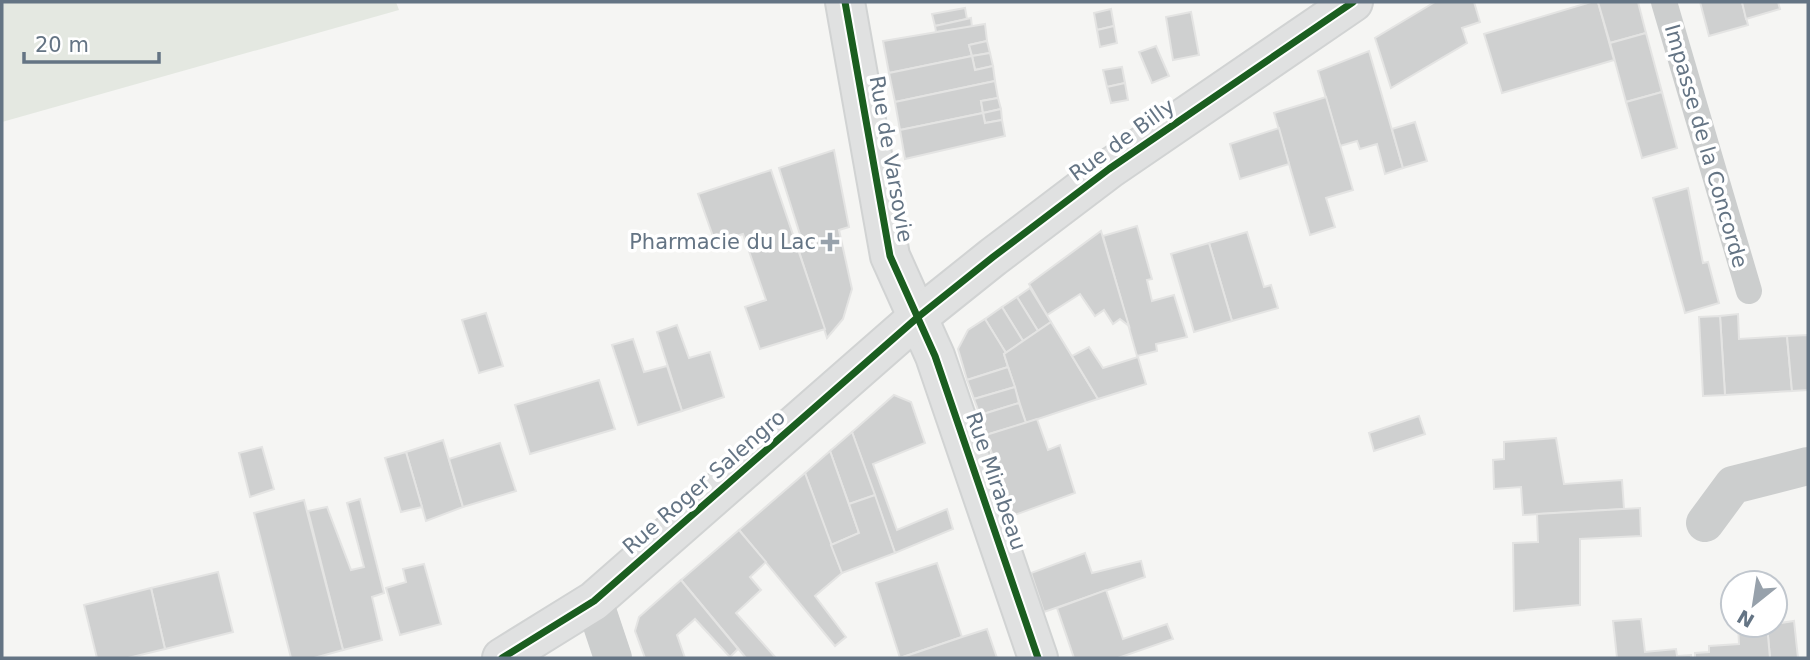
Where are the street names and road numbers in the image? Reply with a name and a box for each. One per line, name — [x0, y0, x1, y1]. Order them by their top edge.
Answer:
street label: Impasse de la Concorde — [1660, 21, 1752, 271]
street label: Rue de Varsovie — [865, 74, 917, 244]
street label: Rue de Billy — [1065, 94, 1179, 186]
street label: Rue Roger Salengro — [618, 405, 790, 559]
street label: Rue Mirabeau — [961, 409, 1031, 553]

